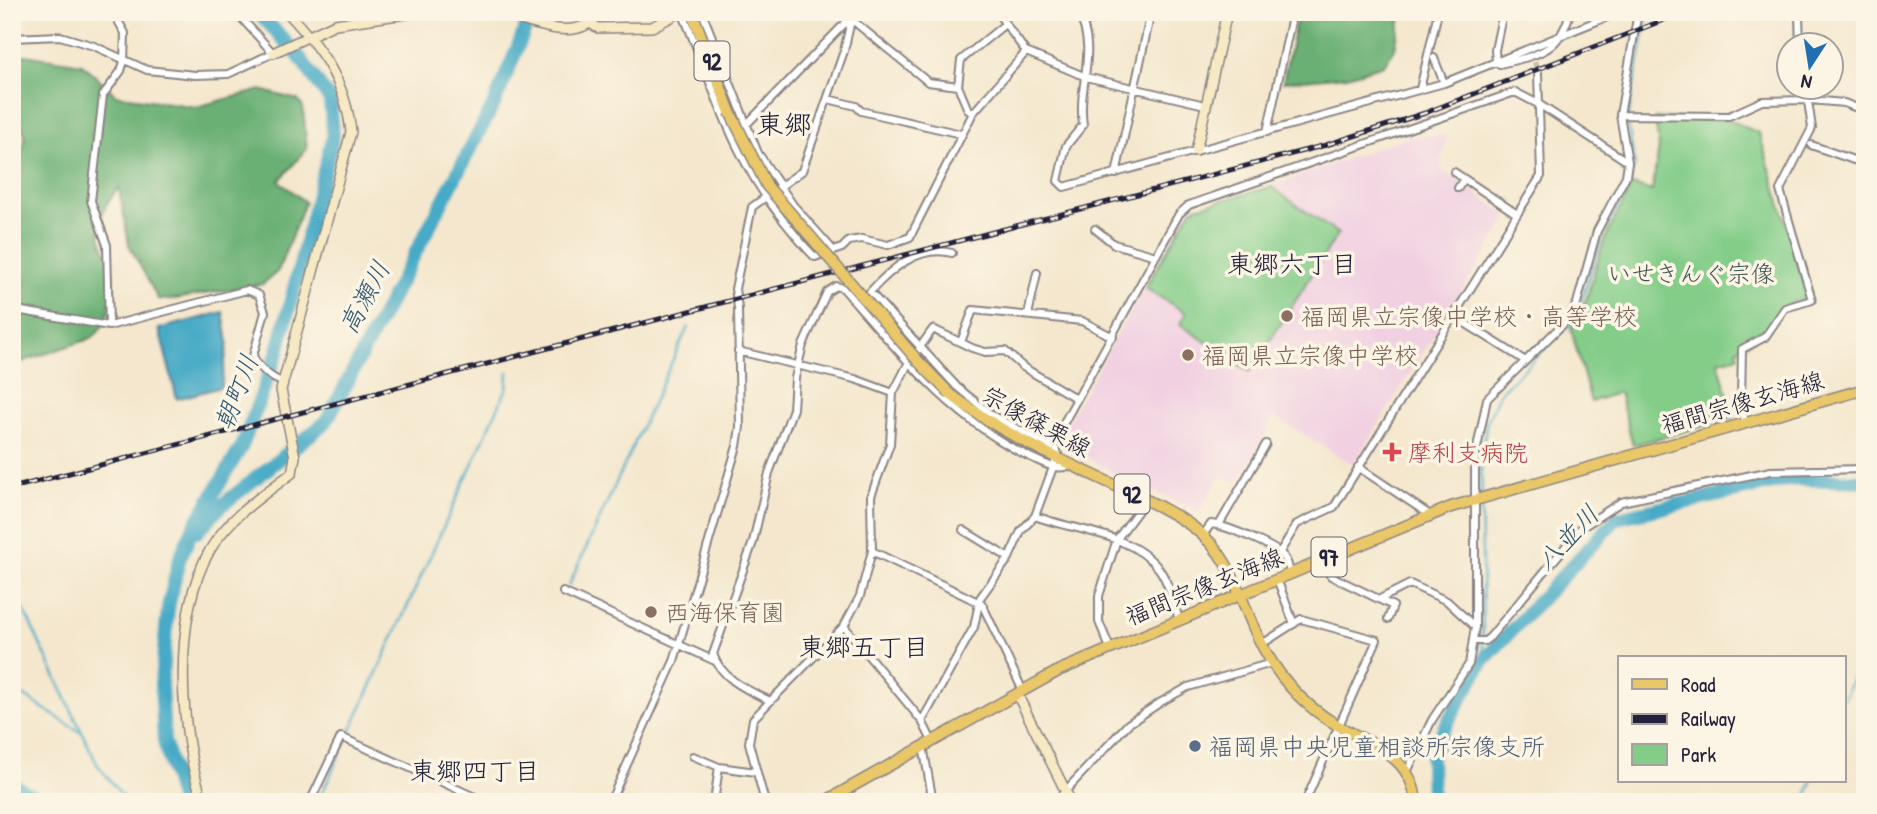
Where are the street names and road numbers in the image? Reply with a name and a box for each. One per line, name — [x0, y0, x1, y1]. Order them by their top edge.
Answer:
road number: 92 — [694, 41, 730, 80]
street label: 福間宗像玄海線 — [1657, 363, 1827, 441]
street label: 宗像篠栗線 — [977, 378, 1097, 464]
road number: 92 — [1114, 474, 1150, 514]
road number: 97 — [1312, 538, 1346, 576]
street label: 福間宗像玄海線 — [1120, 540, 1288, 632]

